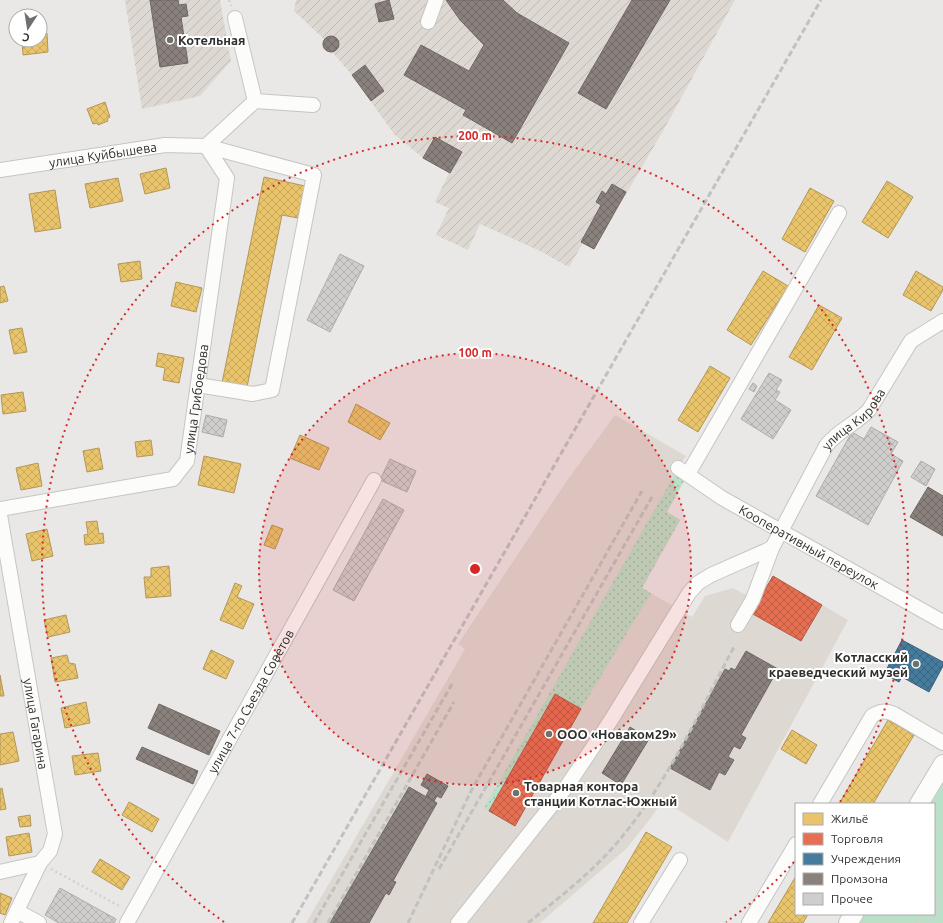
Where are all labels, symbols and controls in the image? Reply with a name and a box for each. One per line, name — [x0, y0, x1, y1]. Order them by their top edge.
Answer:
north arrow — [8, 8, 48, 48]
text: С — [21, 31, 31, 44]
place label: Котельная — [178, 33, 246, 47]
marker: Котельная — [165, 35, 175, 45]
text: 200 m — [458, 129, 492, 142]
street label: улица Куйбышева — [48, 139, 158, 169]
street label: улица Грибоедова — [181, 343, 210, 455]
text: 100 m — [458, 346, 492, 359]
street label: улица Кирова — [819, 386, 888, 453]
street label: Кооперативный переулок — [737, 502, 882, 592]
centre of rings — [468, 562, 482, 576]
street label: улица 7-го Съезда Советов — [205, 627, 296, 775]
place label: Котласский краеведческий музей — [769, 650, 908, 679]
marker: Котласский краеведческий музей — [911, 659, 921, 669]
street label: улица Гагарина — [21, 677, 51, 771]
place label: ООО «Новаком29» — [557, 727, 677, 741]
marker: ООО «Новаком29» — [544, 729, 554, 739]
place label: Товарная контора станции Котлас-Южный — [524, 779, 677, 808]
marker: Товарная контора станции Котлас-Южный — [511, 788, 521, 798]
legend — [795, 803, 935, 915]
text: Жильё — [831, 812, 868, 825]
text: Торговля — [831, 832, 883, 845]
text: Учреждения — [831, 852, 901, 865]
text: Промзона — [831, 872, 888, 885]
text: Прочее — [831, 892, 873, 905]

